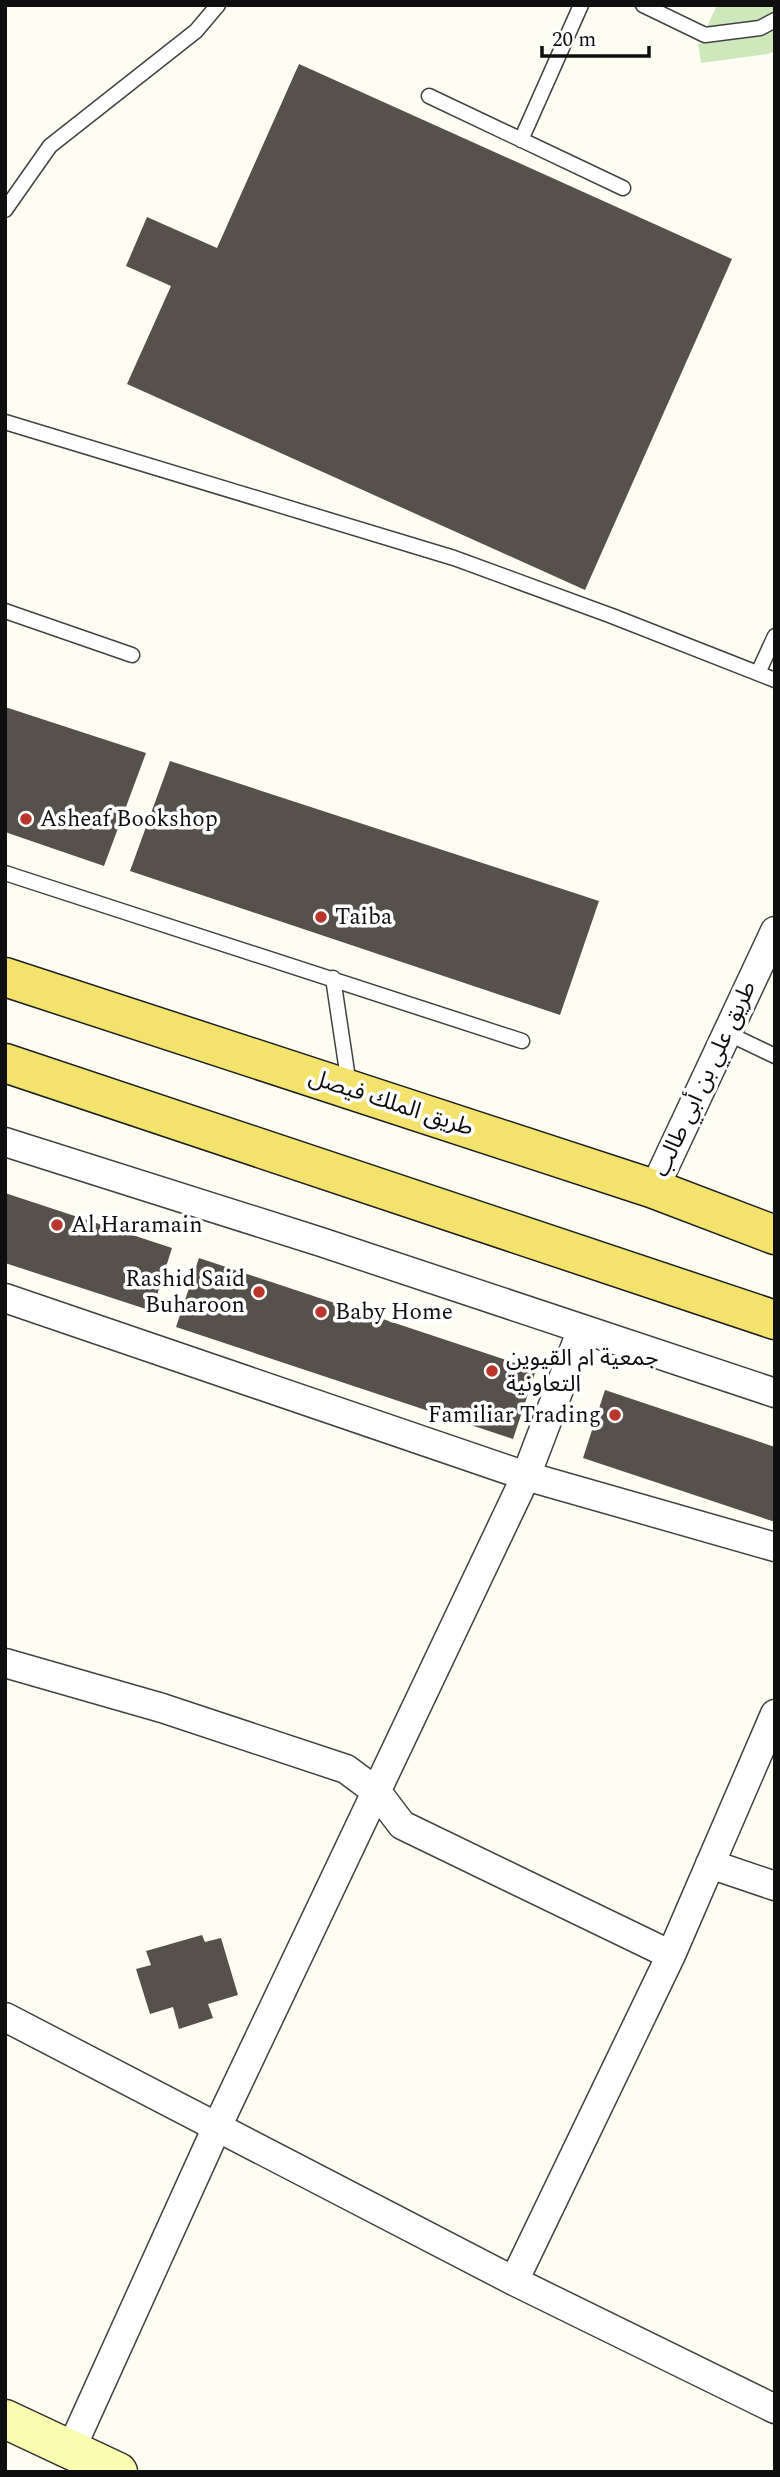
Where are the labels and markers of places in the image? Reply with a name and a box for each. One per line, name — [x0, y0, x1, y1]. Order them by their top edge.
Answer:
place label: Asheaf Bookshop — [40, 802, 218, 837]
marker: Asheaf Bookshop — [18, 811, 34, 827]
place label: Taiba — [335, 900, 392, 935]
marker: Taiba — [313, 909, 329, 925]
place label: Al Haramain — [71, 1208, 203, 1243]
marker: Al Haramain — [49, 1217, 65, 1233]
place label: Rashid Said Buharoon — [125, 1262, 245, 1323]
marker: Rashid Said Buharoon — [251, 1284, 267, 1300]
place label: Baby Home — [335, 1295, 453, 1330]
marker: Baby Home — [313, 1304, 329, 1320]
place label: جمعية ام القيوين التعاونية — [506, 1341, 659, 1402]
marker: جمعية ام القيوين التعاونية — [484, 1363, 500, 1379]
place label: Familiar Trading — [428, 1398, 601, 1433]
marker: Familiar Trading — [607, 1407, 623, 1423]

